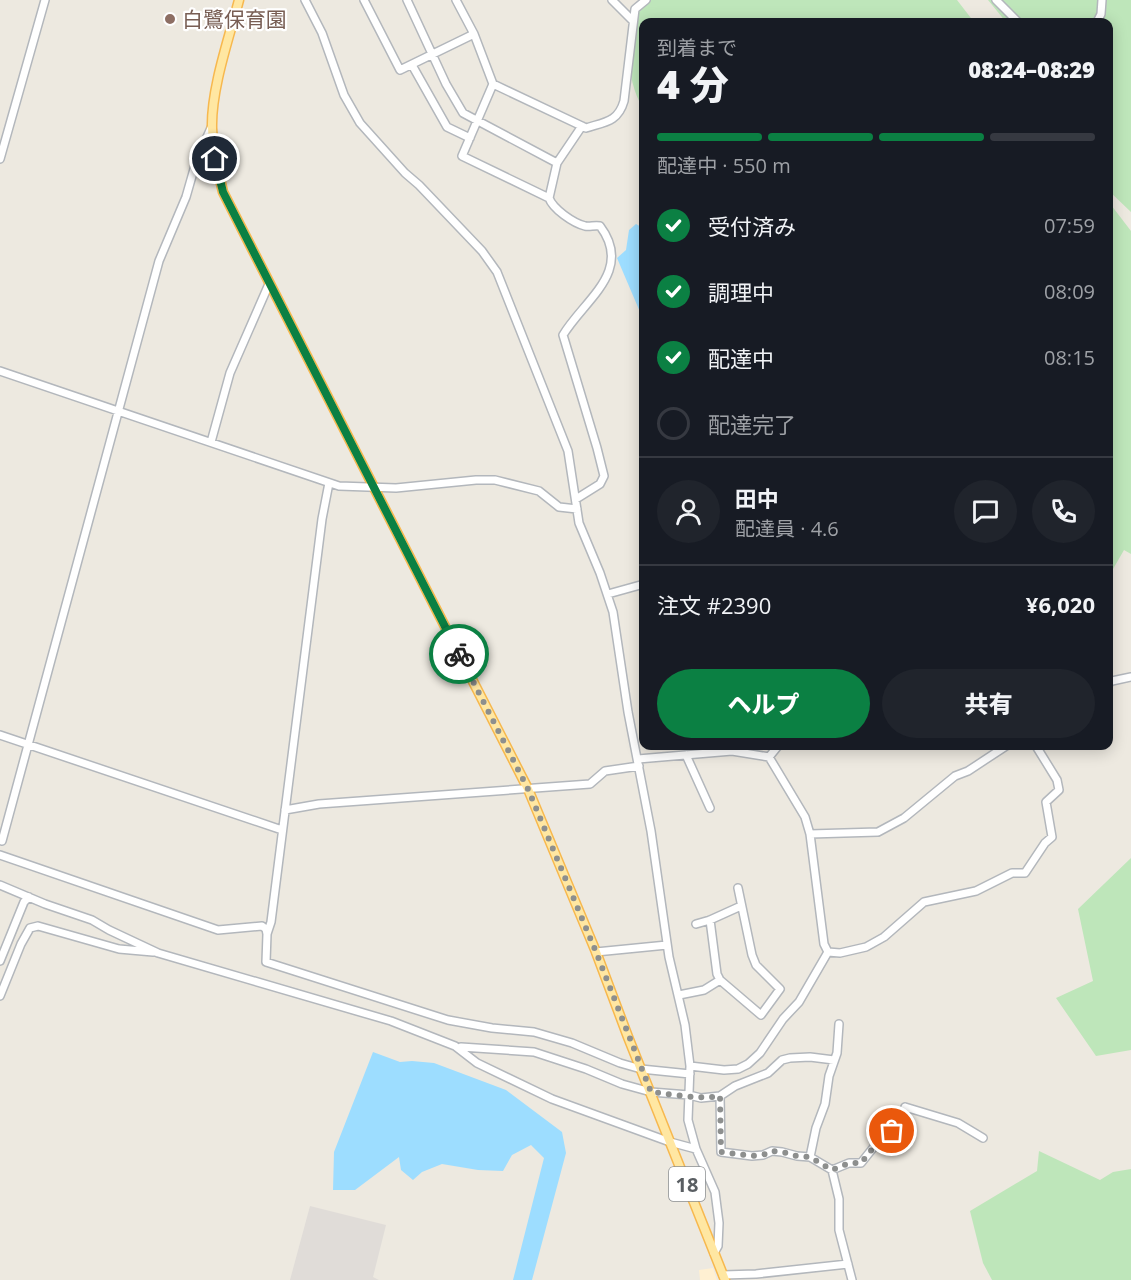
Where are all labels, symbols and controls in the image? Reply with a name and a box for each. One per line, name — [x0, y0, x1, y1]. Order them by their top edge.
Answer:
place label: 白鷺保育園 — [182, 5, 287, 33]
marker: 白鷺保育園 — [163, 12, 177, 26]
text: 到着まで — [657, 34, 737, 61]
text: 08:24–08:29 — [968, 54, 1095, 84]
text: 4 分 — [657, 57, 729, 110]
pin — [189, 133, 240, 184]
icon: home — [198, 142, 231, 175]
text: 配達中 · 550 m — [657, 152, 791, 179]
icon: check — [657, 209, 690, 242]
text: 受付済み — [708, 211, 796, 241]
text: 07:59 — [1044, 212, 1095, 239]
icon: check — [657, 275, 690, 308]
text: 調理中 — [708, 277, 774, 307]
text: 08:09 — [1044, 278, 1095, 305]
icon: check — [657, 341, 690, 374]
text: 配達中 — [708, 343, 774, 373]
text: 08:15 — [1044, 344, 1095, 371]
text: 配達完了 — [708, 409, 796, 439]
button: person — [657, 480, 720, 543]
button: chat — [954, 480, 1017, 543]
button: phone — [1032, 480, 1095, 543]
text: 田中 — [735, 483, 779, 513]
text: 配達員 · 4.6 — [735, 515, 839, 542]
text: ¥6,020 — [1026, 589, 1095, 619]
text: 注文 #2390 — [657, 590, 771, 620]
courier — [429, 624, 489, 684]
icon: bike — [443, 638, 476, 671]
button: ヘルプ — [657, 669, 870, 738]
button: 共有 — [882, 669, 1095, 738]
pin — [866, 1105, 917, 1156]
icon: bag — [875, 1114, 908, 1147]
road number: 18 — [669, 1167, 705, 1201]

